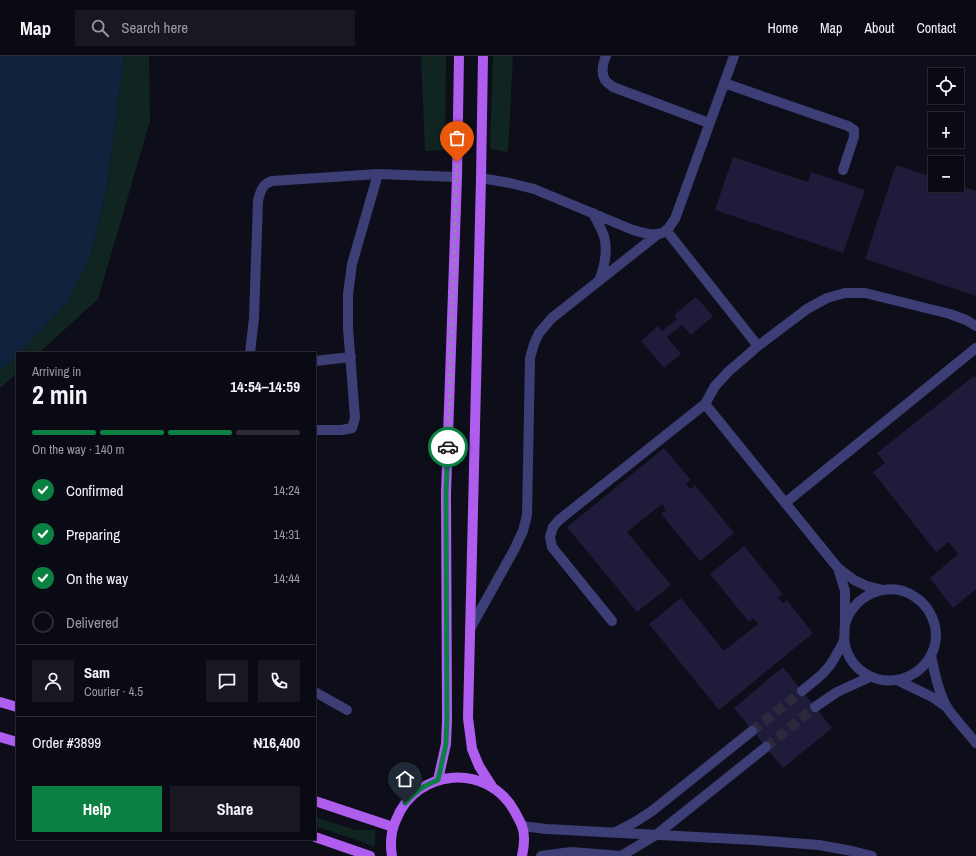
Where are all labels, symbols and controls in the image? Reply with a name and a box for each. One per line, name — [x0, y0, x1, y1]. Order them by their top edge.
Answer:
search box — [75, 10, 355, 46]
text: Map — [20, 15, 51, 41]
icon: search — [89, 17, 111, 39]
text: Search here — [121, 17, 188, 38]
text: Home — [767, 19, 798, 37]
text: Map — [820, 19, 842, 37]
text: About — [864, 19, 894, 37]
text: Contact — [916, 19, 956, 37]
map controls — [928, 68, 964, 192]
button: locate — [928, 68, 964, 104]
button: + — [928, 112, 964, 148]
pin — [440, 121, 474, 162]
icon: bag — [446, 127, 468, 149]
button: − — [928, 156, 964, 192]
text: Arriving in — [32, 363, 81, 380]
text: 14:54–14:59 — [230, 376, 300, 397]
text: 2 min — [32, 377, 88, 412]
courier — [428, 427, 468, 467]
icon: car — [437, 436, 459, 458]
text: On the way · 140 m — [32, 441, 124, 458]
icon: check — [32, 479, 54, 501]
text: Confirmed — [66, 480, 123, 501]
text: 14:24 — [273, 482, 300, 499]
icon: check — [32, 523, 54, 545]
text: Preparing — [66, 524, 120, 545]
text: 14:31 — [273, 526, 300, 543]
icon: check — [32, 567, 54, 589]
text: On the way — [66, 568, 128, 589]
text: 14:44 — [273, 570, 300, 587]
text: Delivered — [66, 612, 119, 633]
button: person — [32, 660, 74, 702]
button: chat — [206, 660, 248, 702]
button: phone — [258, 660, 300, 702]
text: Sam — [84, 662, 110, 683]
text: Courier · 4.5 — [84, 683, 143, 700]
text: Order #3899 — [32, 732, 101, 753]
text: ₦16,400 — [253, 732, 300, 753]
pin — [388, 762, 422, 803]
icon: home — [394, 768, 416, 790]
button: Help — [32, 786, 162, 832]
button: Share — [170, 786, 300, 832]

